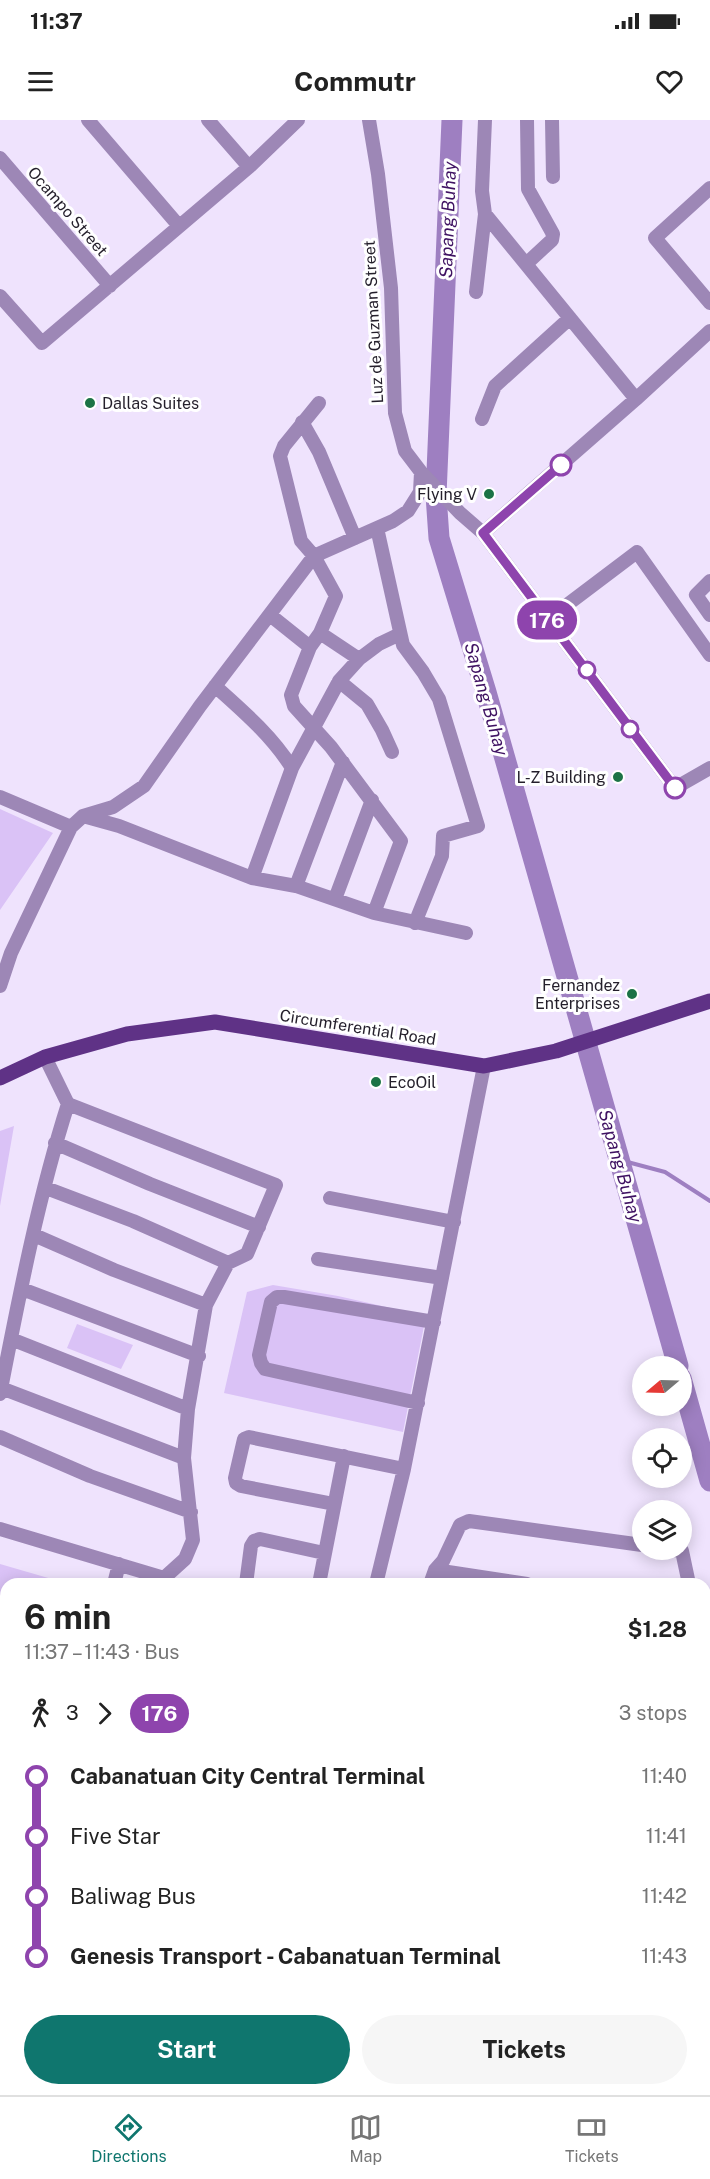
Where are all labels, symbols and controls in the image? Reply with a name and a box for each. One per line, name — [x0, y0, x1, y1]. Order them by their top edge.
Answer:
text: 11:37 — [30, 8, 83, 34]
icon: menu — [24, 65, 57, 98]
text: Commutr — [294, 65, 416, 97]
icon: heart — [653, 65, 686, 98]
water label: Sapang Buhay — [435, 161, 460, 279]
street label: Ocampo Street — [24, 163, 112, 260]
street label: Luz de Guzman Street — [360, 240, 387, 404]
place label: Dallas Suites — [102, 394, 199, 413]
marker: Dallas Suites — [83, 396, 97, 410]
unlabelled marker — [550, 454, 572, 476]
place label: Flying V — [417, 485, 477, 504]
marker: Flying V — [482, 487, 496, 501]
line badge: 176 — [512, 600, 582, 640]
text: 176 — [529, 608, 565, 633]
water label: Sapang Buhay — [460, 640, 513, 759]
unlabelled marker — [578, 661, 596, 679]
unlabelled marker — [621, 720, 639, 738]
place label: L-Z Building — [516, 768, 606, 787]
marker: L-Z Building — [611, 770, 625, 784]
unlabelled marker — [664, 777, 686, 799]
place label: Fernandez Enterprises — [535, 976, 620, 1013]
marker: Fernandez Enterprises — [625, 987, 639, 1001]
street label: Circumferential Road — [278, 1006, 437, 1049]
place label: EcoOil — [388, 1073, 436, 1092]
marker: EcoOil — [369, 1075, 383, 1089]
water label: Sapang Buhay — [594, 1107, 647, 1226]
north arrow — [632, 1356, 692, 1416]
map controls — [632, 1356, 692, 1560]
button: locate — [632, 1428, 692, 1488]
button: layers — [632, 1500, 692, 1560]
text: 6 min — [24, 1598, 111, 1636]
text: $1.28 — [628, 1616, 687, 1642]
text: 11:37 – 11:43 · Bus — [24, 1640, 180, 1664]
icon: walk — [24, 1697, 57, 1730]
icon: forward — [88, 1697, 121, 1730]
text: 3 — [66, 1701, 79, 1725]
text: 176 — [142, 1701, 177, 1726]
text: 3 stops — [619, 1701, 687, 1725]
text: Cabanatuan City Central Terminal — [70, 1763, 425, 1789]
text: 11:40 — [642, 1764, 687, 1788]
text: Five Star — [70, 1823, 161, 1849]
text: 11:41 — [646, 1824, 687, 1848]
text: Baliwag Bus — [70, 1883, 196, 1909]
text: 11:42 — [642, 1884, 687, 1908]
text: Genesis Transport - Cabanatuan Terminal — [70, 1943, 501, 1969]
text: 11:43 — [641, 1944, 687, 1968]
button: Start — [24, 2015, 350, 2084]
button: Tickets — [362, 2015, 687, 2084]
tab: Directions — [91, 2111, 167, 2166]
tab: Map — [349, 2111, 382, 2166]
tab: Tickets — [565, 2111, 619, 2166]

